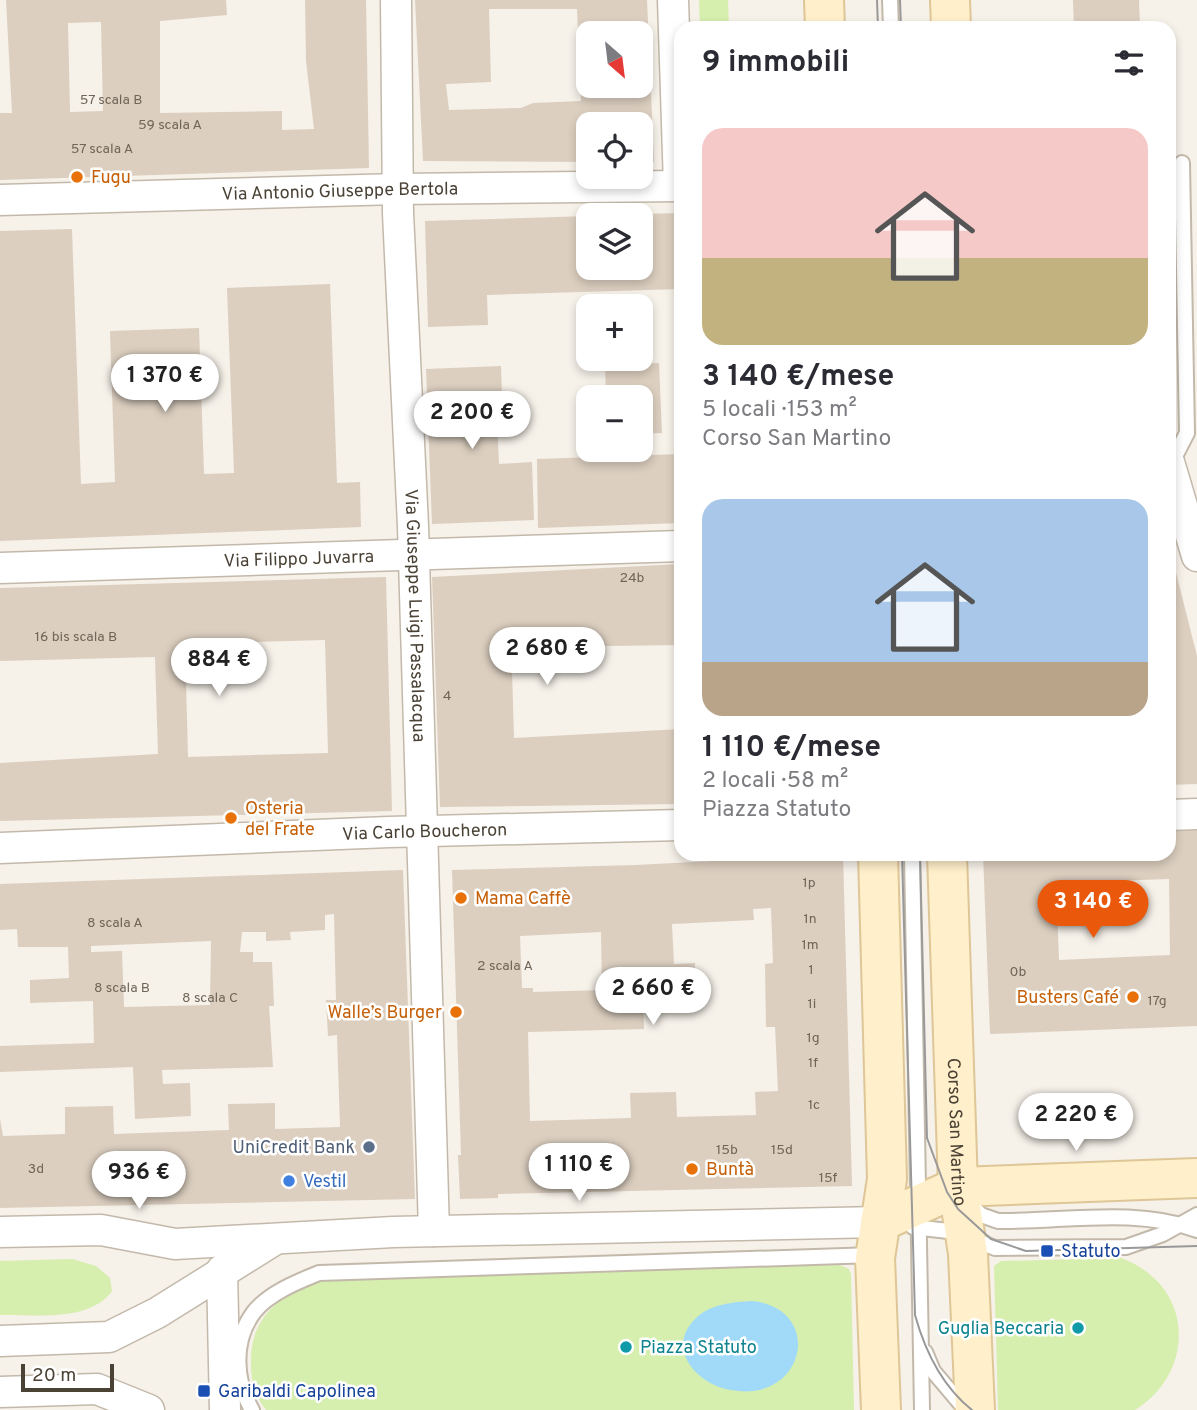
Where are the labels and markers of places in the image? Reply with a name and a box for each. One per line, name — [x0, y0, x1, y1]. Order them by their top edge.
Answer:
place label: Fugu — [91, 167, 131, 190]
marker: Fugu — [69, 169, 85, 185]
pin: 1 370 € — [100, 354, 230, 414]
pin: 2 200 € — [407, 392, 537, 451]
pin: 2 680 € — [482, 628, 612, 687]
pin: 884 € — [170, 638, 268, 698]
place label: Osteria del Frate — [245, 798, 315, 842]
marker: Osteria del Frate — [223, 810, 239, 826]
pin: 3 140 € — [1028, 880, 1158, 940]
place label: Mama Caffè — [475, 888, 571, 911]
marker: Mama Caffè — [453, 890, 469, 906]
pin: 2 660 € — [588, 968, 718, 1027]
place label: Busters Café — [1016, 987, 1119, 1010]
marker: Busters Café — [1125, 989, 1141, 1005]
place label: Walle’s Burger — [327, 1002, 442, 1025]
marker: Walle’s Burger — [448, 1004, 464, 1020]
pin: 2 220 € — [1011, 1094, 1141, 1153]
place label: UniCredit Bank — [233, 1137, 355, 1160]
marker: UniCredit Bank — [361, 1139, 377, 1155]
pin: 1 110 € — [514, 1144, 644, 1203]
pin: 936 € — [90, 1152, 188, 1211]
place label: Buntà — [706, 1159, 754, 1182]
marker: Buntà — [684, 1161, 700, 1177]
place label: Vestil — [303, 1171, 347, 1194]
marker: Vestil — [281, 1173, 297, 1189]
place label: Statuto — [1061, 1241, 1121, 1264]
marker: Statuto — [1039, 1243, 1055, 1259]
place label: Guglia Beccaria — [938, 1318, 1064, 1341]
marker: Guglia Beccaria — [1070, 1320, 1086, 1336]
place label: Piazza Statuto — [640, 1337, 757, 1360]
marker: Piazza Statuto — [618, 1339, 634, 1355]
place label: Garibaldi Capolinea — [218, 1381, 376, 1404]
marker: Garibaldi Capolinea — [196, 1383, 212, 1399]

